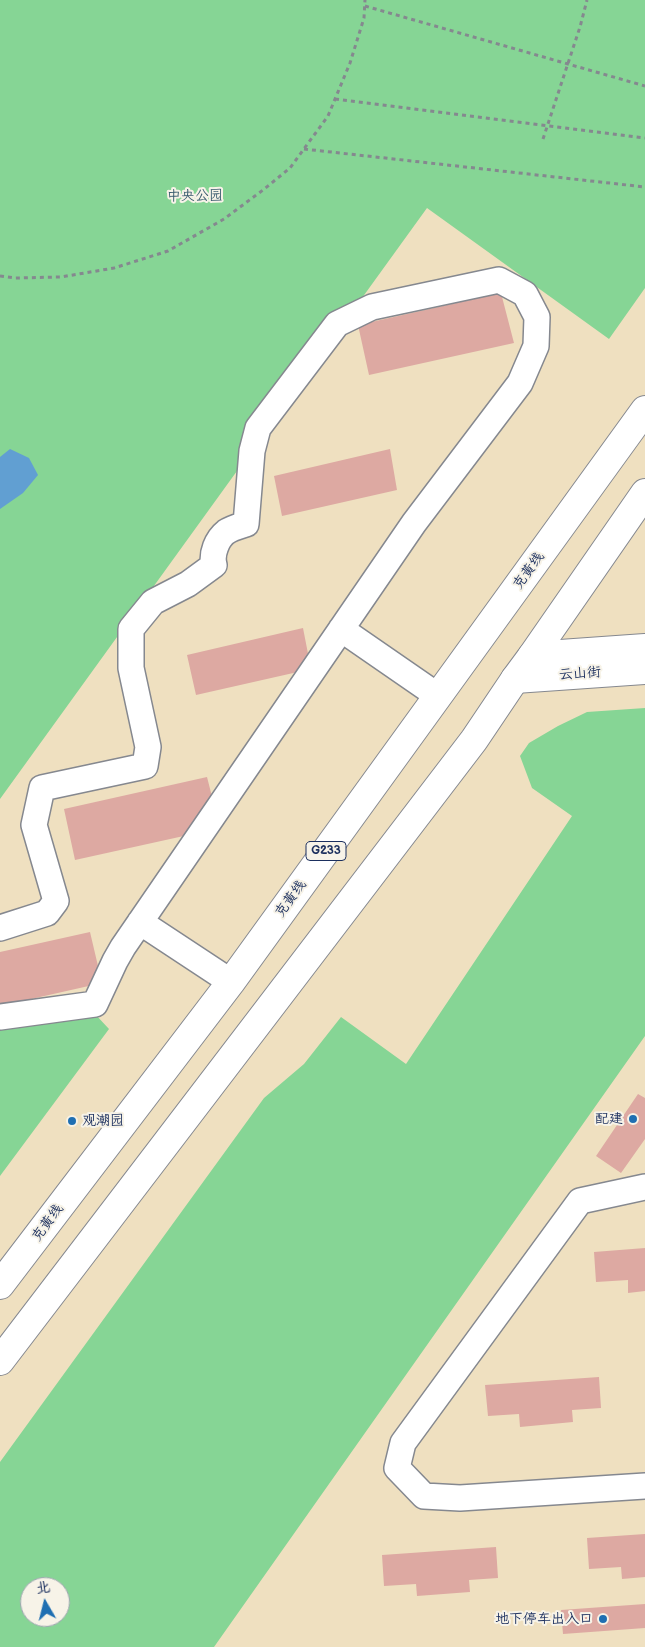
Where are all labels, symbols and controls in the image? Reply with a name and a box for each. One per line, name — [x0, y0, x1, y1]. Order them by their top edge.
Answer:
park label: 中央公园 — [167, 188, 223, 204]
street label: 克黄线 — [510, 549, 548, 593]
street label: 云山街 — [558, 664, 602, 684]
road number: G233 — [306, 841, 346, 860]
street label: 克黄线 — [272, 877, 310, 921]
place label: 配建 — [595, 1111, 623, 1127]
place label: 观潮园 — [82, 1113, 124, 1129]
marker: 配建 — [627, 1113, 639, 1125]
marker: 观潮园 — [66, 1115, 78, 1127]
street label: 克黄线 — [29, 1201, 67, 1245]
north arrow — [20, 1577, 70, 1627]
text: 北 — [35, 1578, 51, 1597]
place label: 地下停车出入口 — [495, 1611, 593, 1627]
marker: 地下停车出入口 — [597, 1613, 609, 1625]

